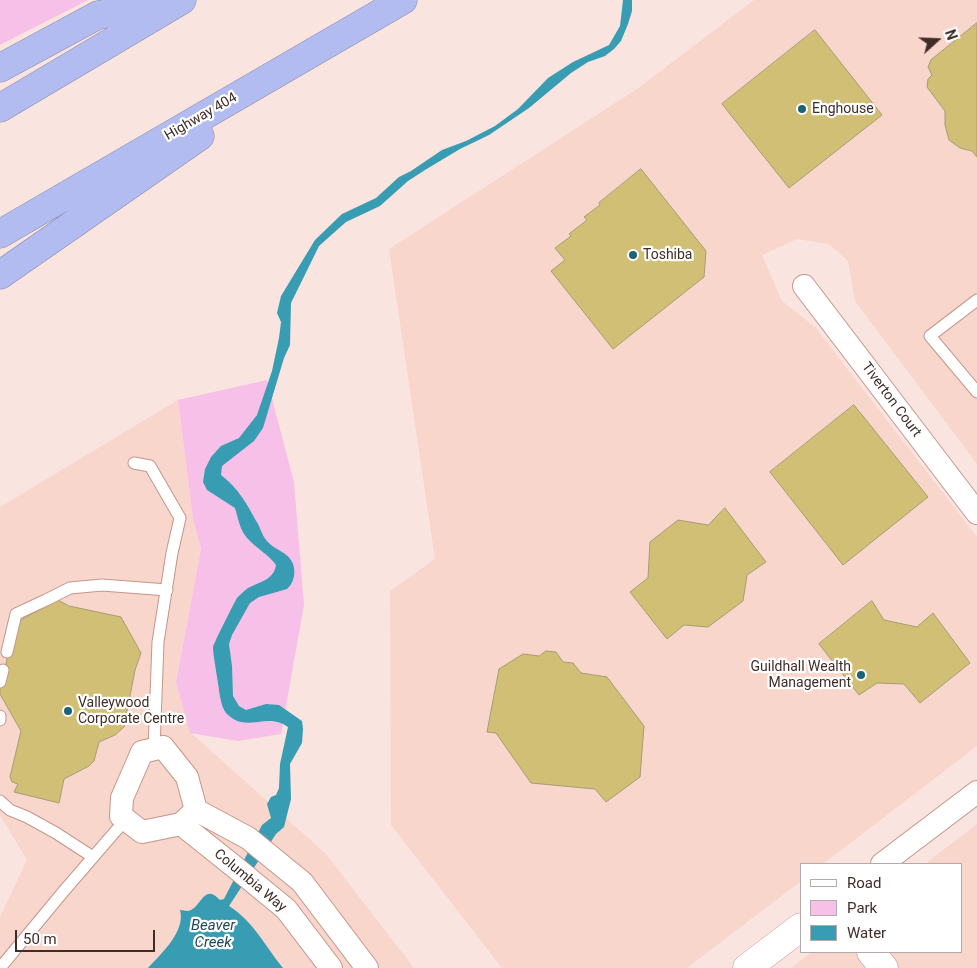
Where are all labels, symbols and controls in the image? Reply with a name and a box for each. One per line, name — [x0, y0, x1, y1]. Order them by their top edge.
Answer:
north arrow — [912, 15, 962, 65]
text: N — [942, 27, 960, 42]
street label: Highway 404 — [162, 90, 240, 144]
place label: Enghouse — [812, 101, 874, 117]
marker: Enghouse — [796, 103, 808, 115]
place label: Toshiba — [643, 247, 692, 263]
marker: Toshiba — [627, 249, 639, 261]
street label: Tiverton Court — [857, 359, 925, 441]
place label: Guildhall Wealth Management — [750, 659, 851, 692]
marker: Guildhall Wealth Management — [855, 669, 867, 681]
place label: Valleywood Corporate Centre — [78, 695, 184, 728]
marker: Valleywood Corporate Centre — [62, 705, 74, 717]
street label: Columbia Way — [210, 846, 290, 916]
legend — [800, 863, 962, 953]
text: Road — [847, 874, 881, 892]
text: Park — [847, 899, 877, 917]
water label: Beaver Creek — [191, 917, 235, 952]
scale bar — [18, 920, 158, 952]
text: Water — [847, 924, 886, 942]
text: 50 m — [23, 930, 57, 948]

